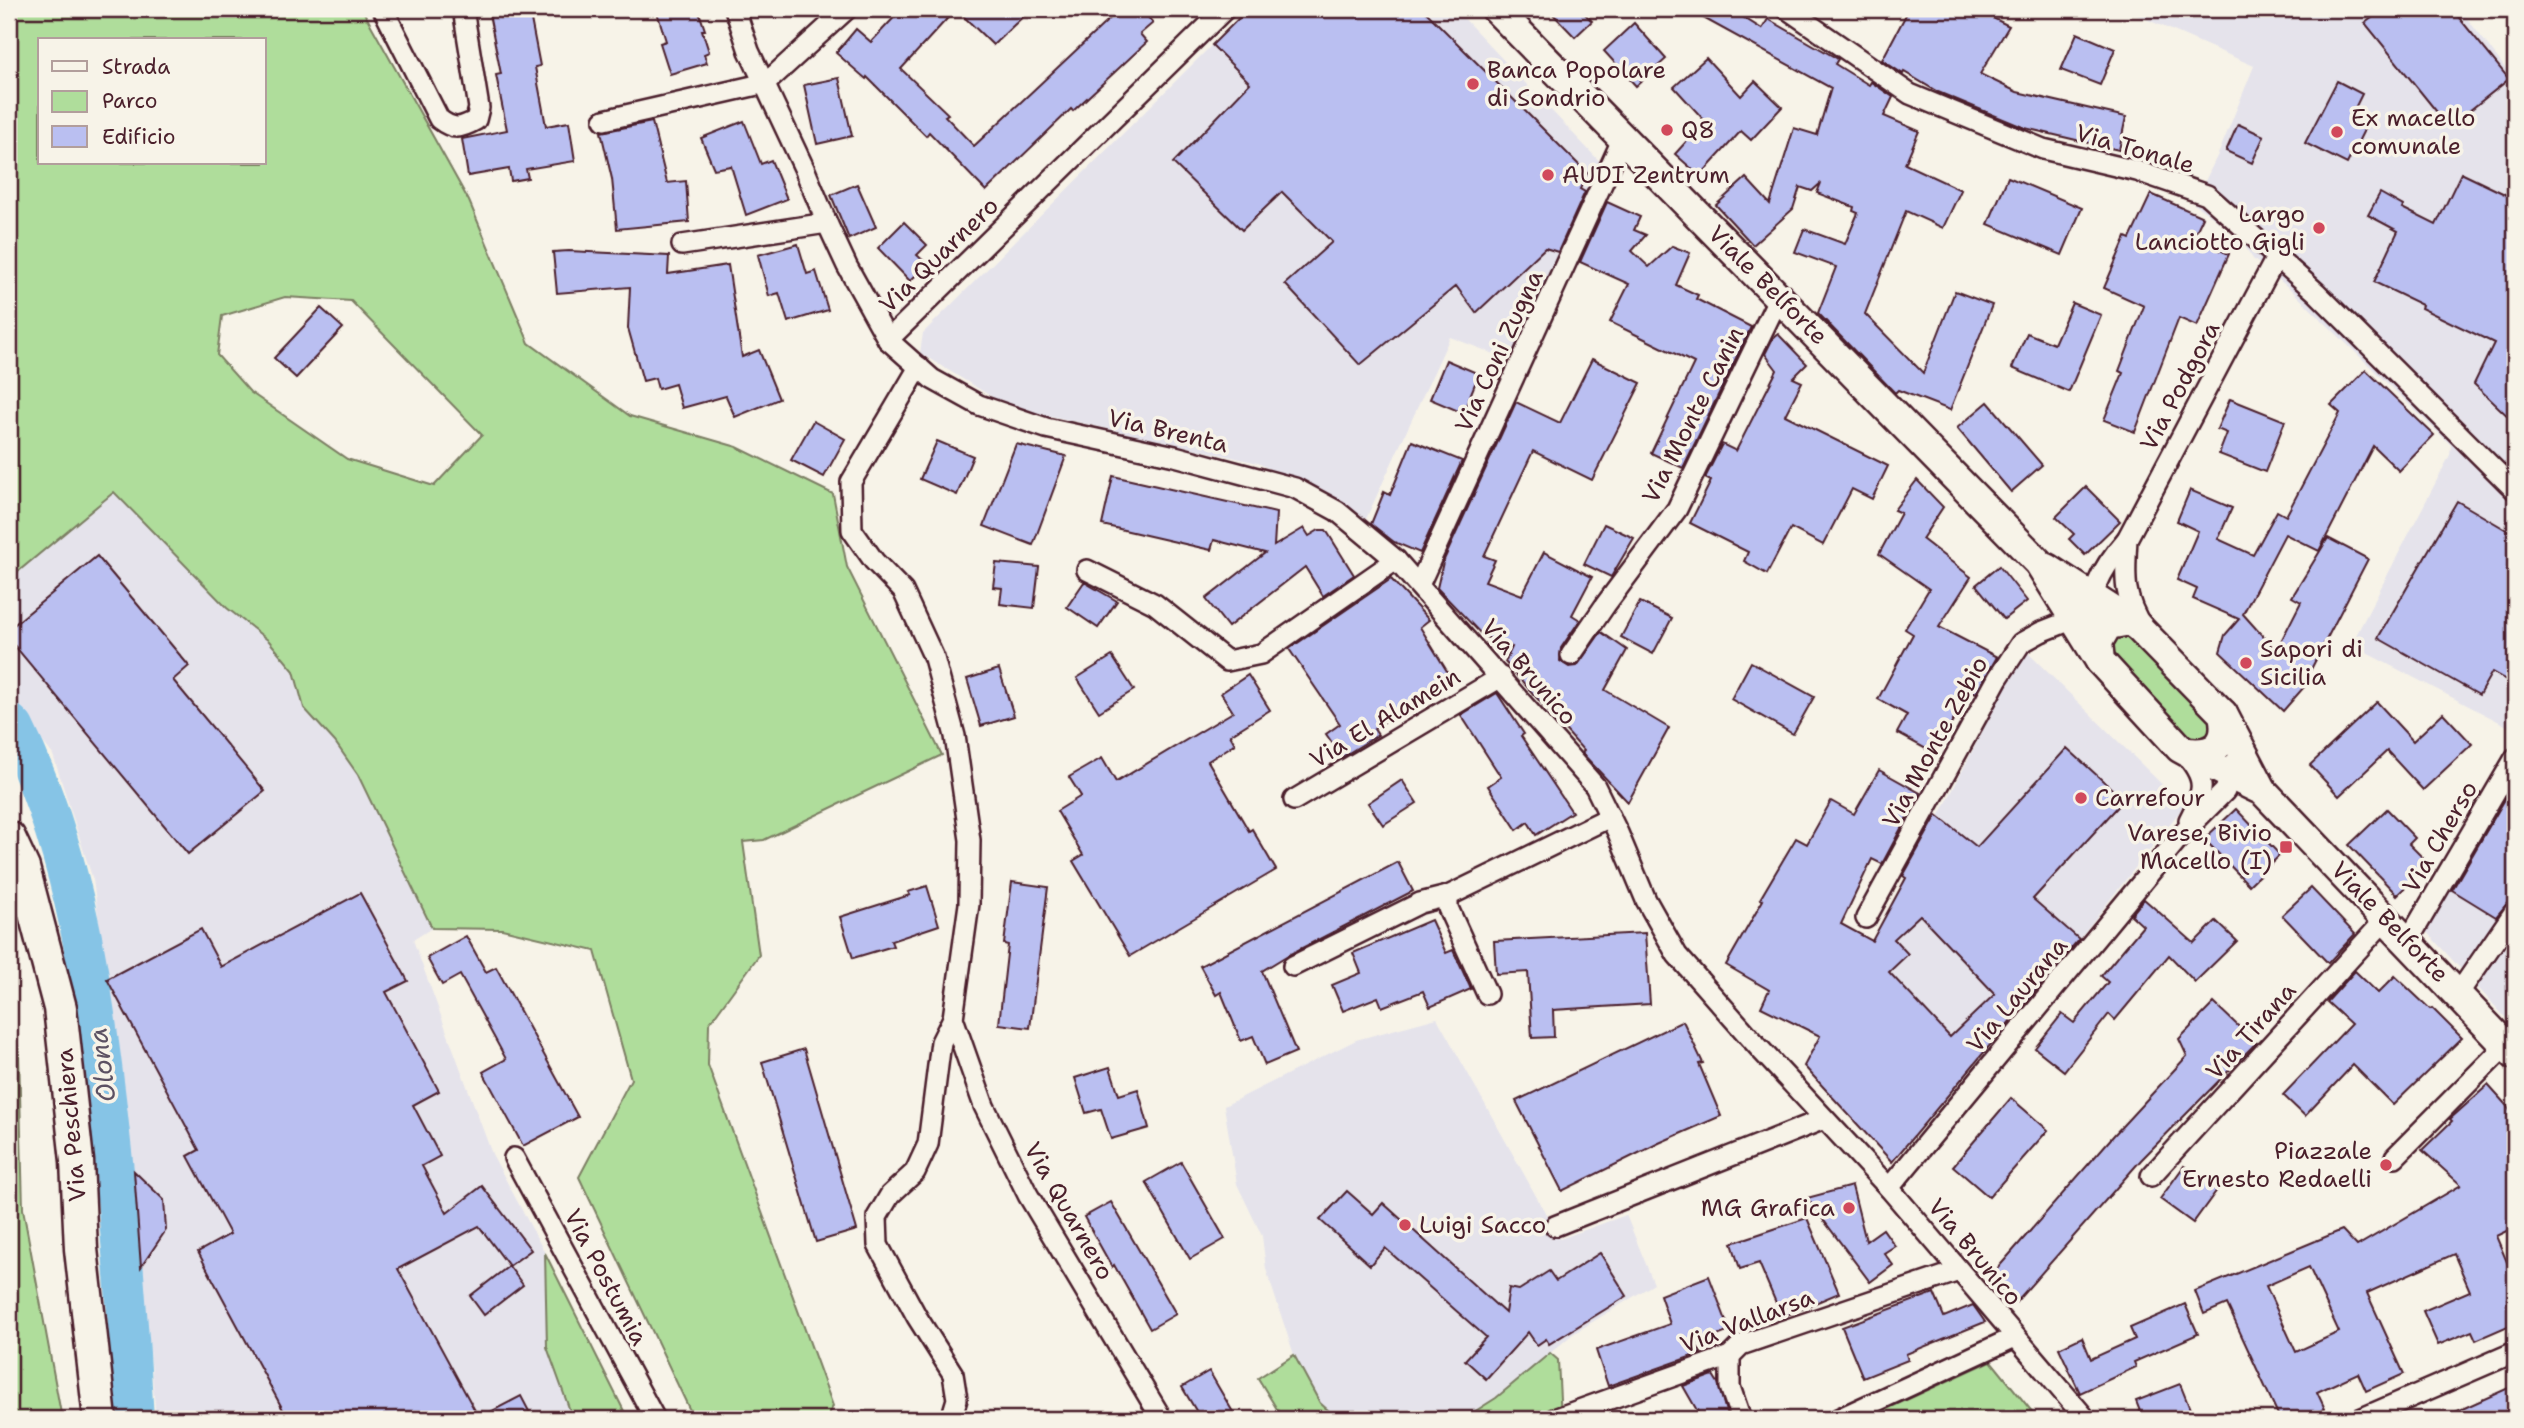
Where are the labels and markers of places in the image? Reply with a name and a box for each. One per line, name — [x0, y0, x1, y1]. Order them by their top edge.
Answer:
place label: Banca Popolare di Sondrio — [1487, 54, 1666, 114]
marker: Banca Popolare di Sondrio — [1465, 76, 1481, 92]
place label: Ex macello comunale — [2351, 102, 2475, 162]
place label: Q8 — [1681, 114, 1715, 146]
marker: Q8 — [1659, 122, 1675, 138]
marker: Ex macello comunale — [2329, 124, 2345, 140]
place label: AUDI Zentrum — [1562, 159, 1730, 191]
marker: AUDI Zentrum — [1540, 167, 1556, 183]
place label: Largo Lanciotto Gigli — [2135, 198, 2305, 258]
marker: Largo Lanciotto Gigli — [2311, 220, 2327, 236]
place label: Sapori di Sicilia — [2260, 633, 2363, 693]
marker: Sapori di Sicilia — [2238, 655, 2254, 671]
place label: Carrefour — [2095, 782, 2206, 814]
marker: Carrefour — [2073, 790, 2089, 806]
place label: Varese, Bivio Macello (I) — [2127, 817, 2272, 877]
marker: Varese, Bivio Macello (I) — [2278, 839, 2294, 855]
place label: Piazzale Ernesto Redaelli — [2182, 1135, 2372, 1195]
marker: Piazzale Ernesto Redaelli — [2378, 1157, 2394, 1173]
place label: MG Grafica — [1701, 1192, 1835, 1224]
marker: MG Grafica — [1841, 1200, 1857, 1216]
place label: Luigi Sacco — [1419, 1209, 1546, 1241]
marker: Luigi Sacco — [1397, 1217, 1413, 1233]

